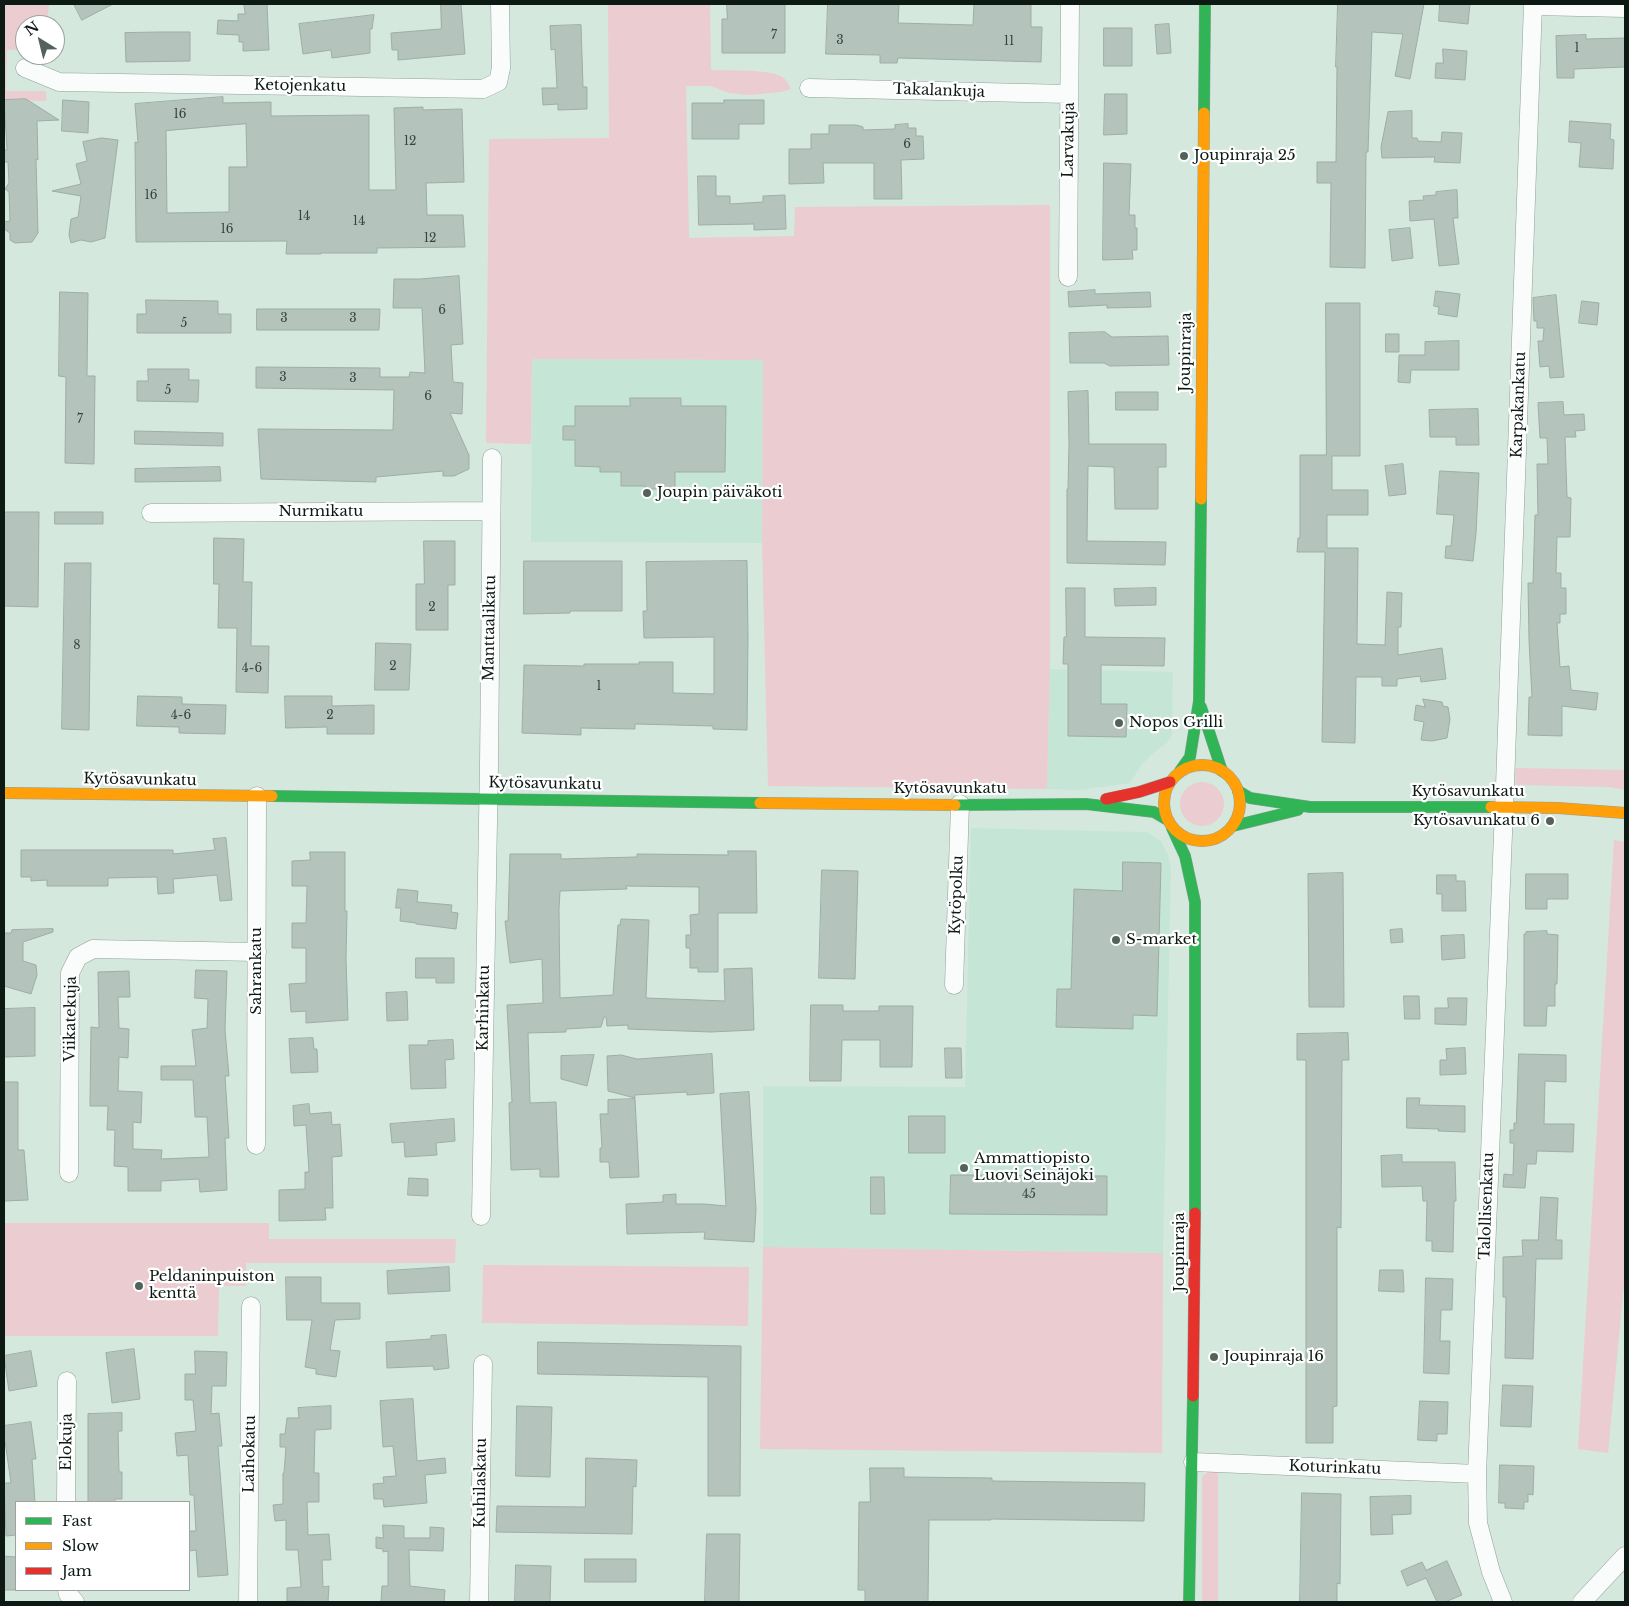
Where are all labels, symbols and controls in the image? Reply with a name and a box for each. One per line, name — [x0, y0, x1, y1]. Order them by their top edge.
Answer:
north arrow — [15, 15, 65, 65]
text: N — [21, 18, 42, 40]
house number: 7 — [771, 29, 777, 43]
house number: 3 — [836, 34, 844, 48]
house number: 11 — [1004, 35, 1014, 49]
house number: 1 — [1574, 42, 1580, 56]
street label: Ketojenkatu — [254, 76, 346, 96]
street label: Takalankuja — [893, 80, 985, 102]
street label: Larvakuja — [1059, 102, 1079, 178]
house number: 16 — [173, 108, 187, 122]
house number: 12 — [404, 135, 416, 149]
house number: 6 — [903, 138, 911, 152]
place label: Joupinraja 25 — [1194, 147, 1295, 165]
marker: Joupinraja 25 — [1178, 150, 1190, 162]
house number: 16 — [144, 189, 158, 203]
house number: 14 — [298, 210, 310, 224]
house number: 14 — [353, 215, 365, 229]
house number: 16 — [220, 223, 234, 237]
house number: 12 — [424, 232, 436, 246]
house number: 6 — [438, 304, 446, 318]
house number: 3 — [280, 312, 288, 326]
house number: 3 — [349, 312, 357, 326]
street label: Joupinraja — [1176, 312, 1196, 392]
house number: 5 — [181, 317, 187, 331]
street label: Karpakankatu — [1508, 351, 1530, 459]
house number: 3 — [279, 371, 287, 385]
house number: 3 — [349, 372, 357, 386]
house number: 5 — [165, 384, 171, 398]
house number: 6 — [424, 390, 432, 404]
house number: 7 — [77, 413, 83, 427]
place label: Joupin päiväkoti — [657, 484, 782, 502]
marker: Joupin päiväkoti — [641, 487, 653, 499]
street label: Nurmikatu — [279, 503, 363, 521]
street label: Manttaalikatu — [480, 575, 500, 681]
house number: 2 — [428, 601, 436, 615]
house number: 8 — [73, 639, 81, 653]
house number: 2 — [389, 660, 397, 674]
house number: 4-6 — [242, 662, 262, 676]
house number: 1 — [596, 680, 602, 694]
house number: 4-6 — [171, 709, 191, 723]
house number: 2 — [326, 709, 334, 723]
place label: Nopos Grilli — [1129, 714, 1223, 732]
marker: Nopos Grilli — [1113, 717, 1125, 729]
street label: Kytösavunkatu — [83, 770, 197, 790]
street label: Kytösavunkatu — [488, 774, 602, 794]
street label: Kytösavunkatu — [893, 780, 1007, 798]
street label: Kytösavunkatu — [1411, 783, 1525, 801]
place label: Kytösavunkatu 6 — [1413, 812, 1540, 830]
marker: Kytösavunkatu 6 — [1544, 815, 1556, 827]
street label: Kytöpolku — [947, 855, 967, 935]
street label: Sahrankatu — [248, 927, 266, 1015]
place label: S-market — [1126, 931, 1197, 949]
marker: S-market — [1110, 934, 1122, 946]
street label: Karhinkatu — [474, 965, 494, 1051]
street label: Viikatekuja — [61, 976, 81, 1062]
place label: Ammattiopisto Luovi Seinäjoki — [974, 1150, 1094, 1185]
street label: Talollisenkatu — [1476, 1152, 1498, 1260]
marker: Ammattiopisto Luovi Seinäjoki — [958, 1162, 970, 1174]
house number: 45 — [1022, 1188, 1036, 1202]
street label: Joupinraja — [1171, 1212, 1189, 1292]
place label: Peldaninpuiston kenttä — [149, 1268, 275, 1303]
marker: Peldaninpuiston kenttä — [133, 1280, 145, 1292]
place label: Joupinraja 16 — [1224, 1348, 1324, 1366]
marker: Joupinraja 16 — [1208, 1351, 1220, 1363]
street label: Elokuja — [57, 1413, 77, 1471]
street label: Laihokatu — [240, 1415, 260, 1493]
street label: Kuhilaskatu — [471, 1438, 491, 1528]
street label: Koturinkatu — [1288, 1457, 1382, 1479]
legend — [15, 1501, 190, 1591]
text: Fast — [62, 1511, 92, 1530]
text: Slow — [62, 1536, 99, 1555]
text: Jam — [62, 1561, 92, 1580]

